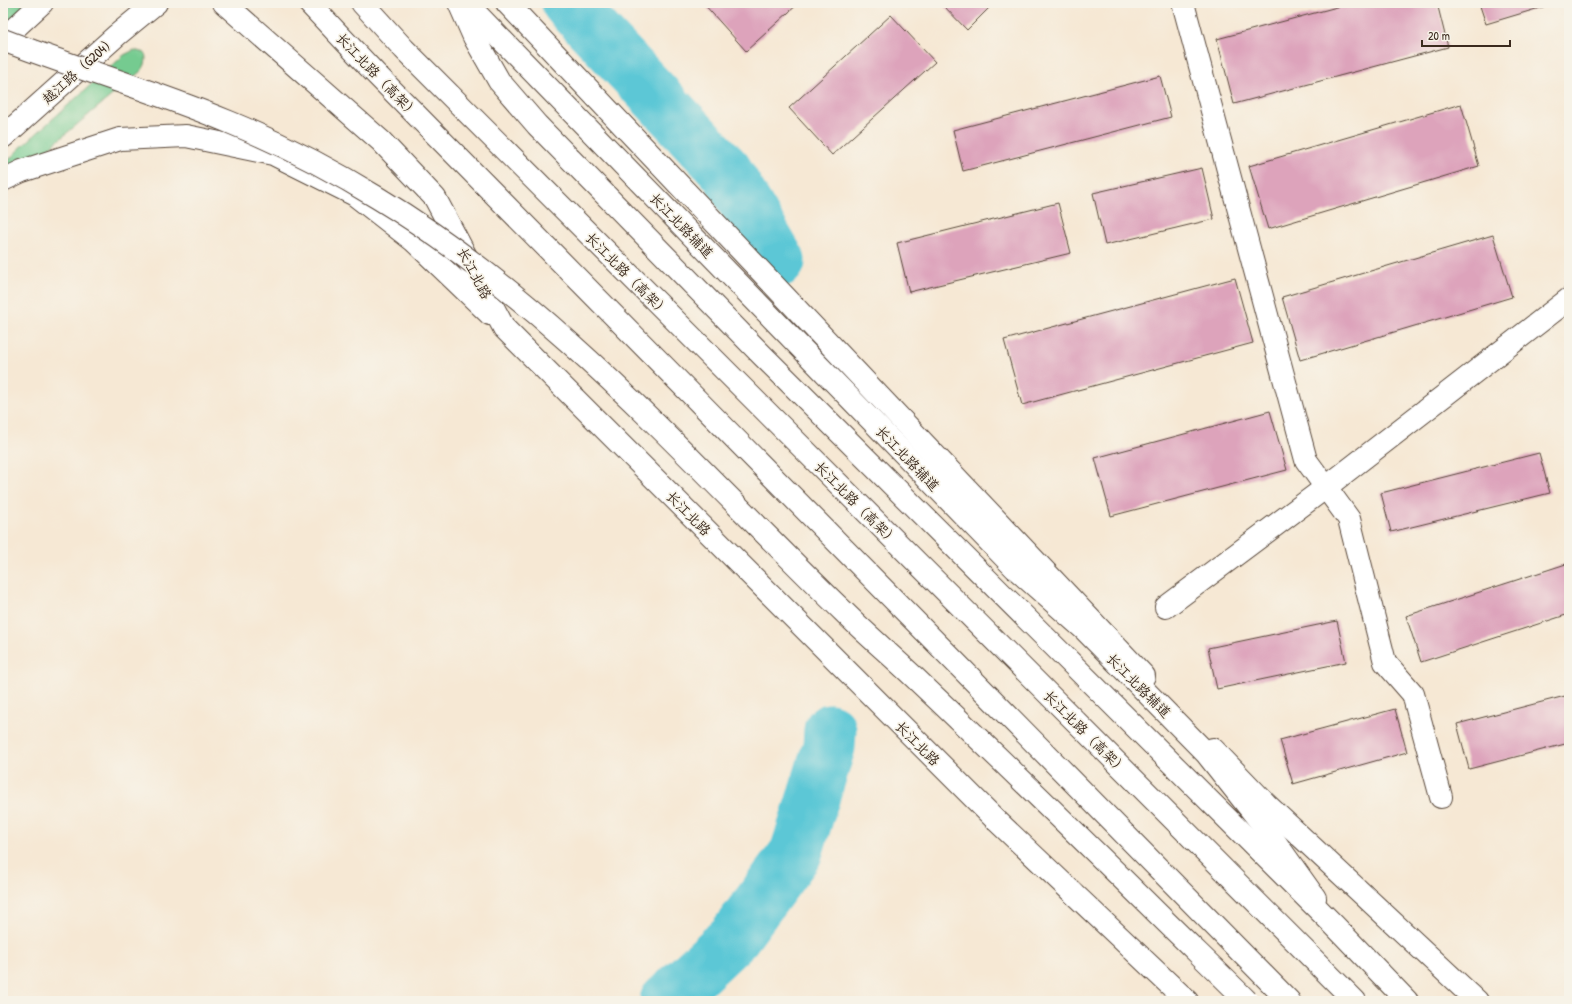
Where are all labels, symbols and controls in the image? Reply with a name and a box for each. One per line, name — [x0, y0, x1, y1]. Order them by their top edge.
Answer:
scale bar — [1422, 22, 1510, 48]
text: 20 m — [1428, 27, 1450, 44]
street label: 长江北路（高架） — [332, 28, 424, 122]
street label: 越江路（G204） — [37, 30, 121, 108]
street label: 长江北路辅道 — [646, 188, 718, 262]
street label: 长江北路（高架） — [582, 228, 674, 320]
street label: 长江北路 — [453, 244, 497, 302]
street label: 长江北路辅道 — [872, 421, 944, 495]
street label: 长江北路（高架） — [811, 457, 903, 549]
street label: 长江北路 — [662, 486, 716, 540]
street label: 长江北路辅道 — [1103, 649, 1175, 721]
street label: 长江北路（高架） — [1040, 686, 1132, 778]
street label: 长江北路 — [891, 716, 945, 770]

